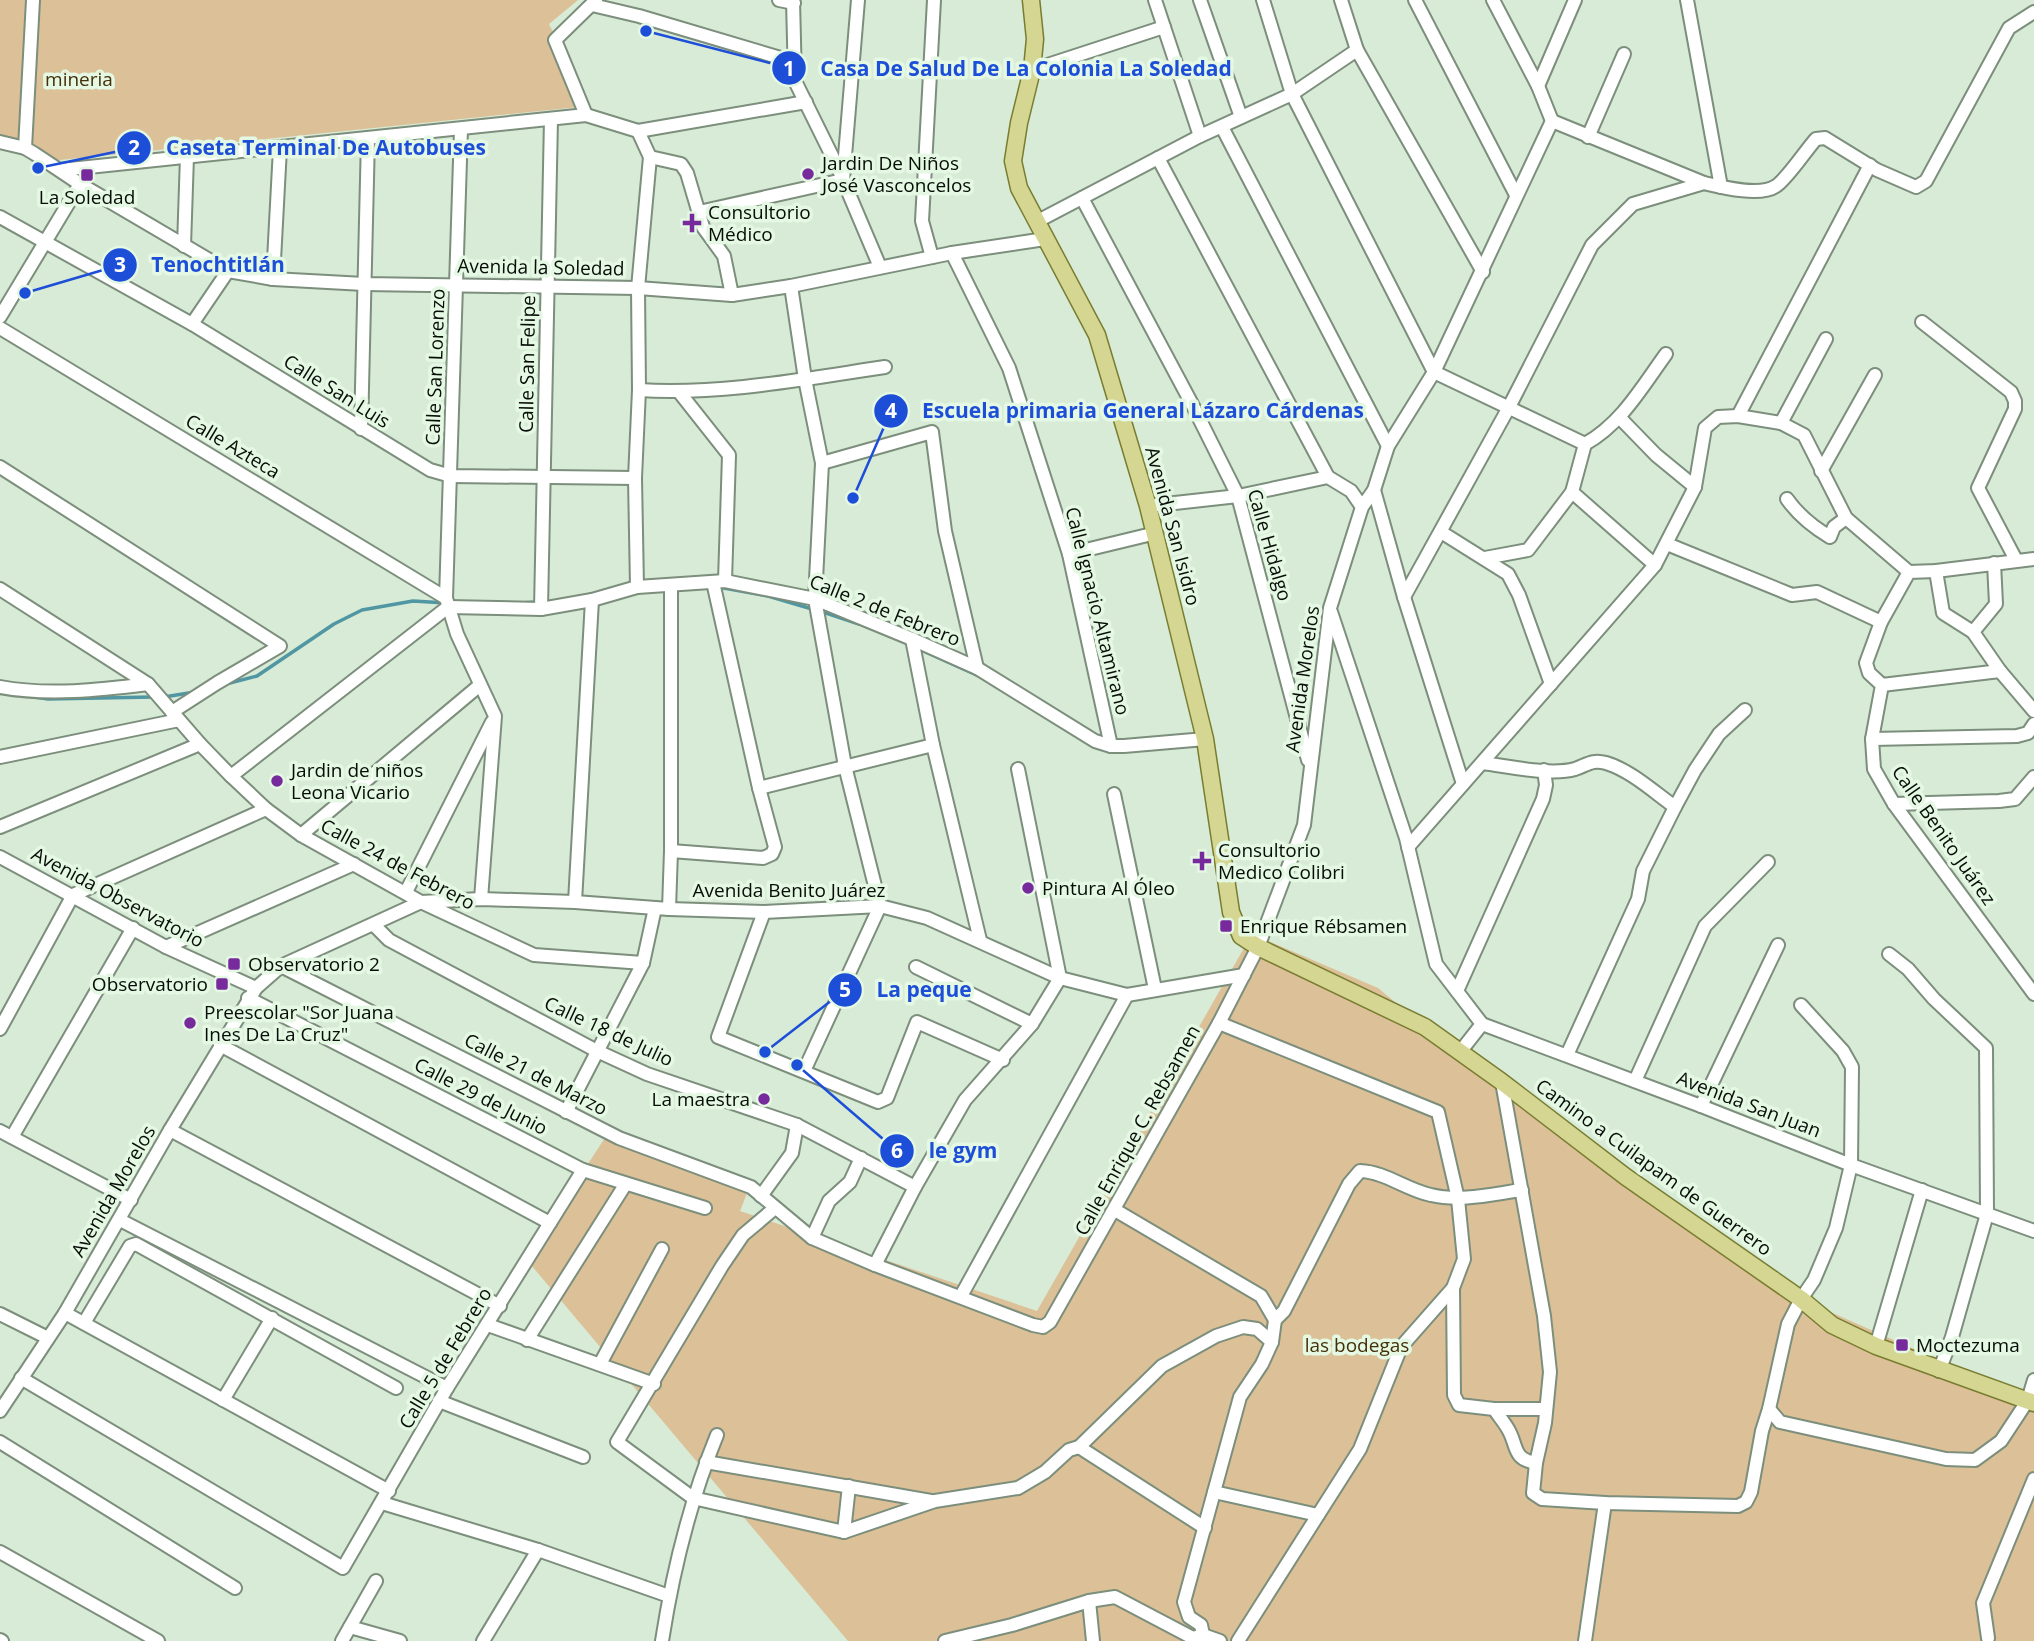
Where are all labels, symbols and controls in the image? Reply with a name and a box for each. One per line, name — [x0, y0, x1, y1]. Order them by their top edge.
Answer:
callout: Casa De Salud De La Colonia La Soledad — [771, 47, 1246, 89]
text: 1 — [783, 54, 795, 82]
text: Casa De Salud De La Colonia La Soledad — [820, 54, 1232, 82]
park label: mineria — [45, 66, 113, 92]
callout: Caseta Terminal De Autobuses — [117, 127, 500, 169]
text: 2 — [128, 133, 140, 161]
text: Caseta Terminal De Autobuses — [166, 133, 486, 161]
place label: Jardin De Niños José Vasconcelos — [820, 150, 971, 198]
marker: Jardin De Niños José Vasconcelos — [800, 166, 816, 182]
marker: La Soledad — [79, 167, 95, 183]
place label: La Soledad — [39, 184, 135, 210]
place label: Consultorio Médico — [708, 199, 811, 247]
marker: Consultorio Médico — [682, 213, 702, 233]
callout: Tenochtitlán — [102, 244, 299, 286]
text: 3 — [114, 250, 126, 278]
text: Tenochtitlán — [151, 250, 285, 278]
street label: Avenida la Soledad — [457, 253, 625, 281]
street label: Calle San Lorenzo — [419, 288, 451, 446]
street label: Calle San Felipe — [513, 295, 541, 433]
street label: Calle San Luis — [279, 348, 395, 434]
callout: Escuela primaria General Lázaro Cárdenas — [873, 390, 1378, 432]
text: 4 — [885, 396, 897, 424]
text: Escuela primaria General Lázaro Cárdenas — [922, 396, 1364, 424]
street label: Calle Azteca — [181, 408, 285, 484]
street label: Avenida San Isidro — [1139, 444, 1207, 608]
street label: Calle Hidalgo — [1242, 486, 1298, 604]
street label: Calle Ignacio Altamirano — [1060, 504, 1136, 718]
street label: Calle 2 de Febrero — [806, 568, 964, 652]
street label: Avenida Morelos — [1279, 604, 1325, 754]
place label: Jardin de niños Leona Vicario — [289, 757, 423, 805]
street label: Calle Benito Juárez — [1886, 760, 2002, 910]
marker: Jardin de niños Leona Vicario — [269, 773, 285, 789]
street label: Calle 24 de Febrero — [316, 812, 480, 916]
place label: Consultorio Medico Colibri — [1218, 837, 1345, 885]
street label: Avenida Observatorio — [27, 840, 209, 954]
marker: Consultorio Medico Colibri — [1192, 851, 1212, 871]
place label: Pintura Al Óleo — [1042, 875, 1175, 901]
street label: Avenida Benito Juárez — [693, 877, 886, 903]
marker: Pintura Al Óleo — [1020, 880, 1036, 896]
place label: Enrique Rébsamen — [1240, 913, 1407, 939]
marker: Enrique Rébsamen — [1218, 918, 1234, 934]
place label: Observatorio 2 — [248, 951, 380, 977]
marker: Observatorio 2 — [226, 956, 242, 972]
callout: La peque — [827, 969, 985, 1011]
place label: Observatorio — [92, 971, 208, 997]
text: 5 — [839, 975, 851, 1003]
text: La peque — [876, 975, 972, 1003]
marker: Observatorio — [214, 976, 230, 992]
street label: Calle 18 de Julio — [540, 990, 678, 1072]
place label: Preescolar "Sor Juana Ines De La Cruz" — [204, 999, 394, 1047]
marker: Preescolar "Sor Juana Ines De La Cruz" — [182, 1015, 198, 1031]
street label: Calle Enrique C. Rebsamen — [1068, 1020, 1206, 1240]
street label: Calle 21 de Marzo — [460, 1027, 612, 1121]
street label: Calle 29 de Junio — [410, 1051, 552, 1141]
street label: Avenida San Juan — [1673, 1065, 1825, 1143]
street label: Camino a Cuilapam de Guerrero — [1531, 1073, 1777, 1261]
place label: La maestra — [652, 1086, 750, 1112]
marker: La maestra — [756, 1091, 772, 1107]
street label: Avenida Morelos — [65, 1120, 161, 1262]
callout: le gym — [880, 1130, 1011, 1172]
text: 6 — [891, 1136, 903, 1164]
text: le gym — [929, 1136, 997, 1164]
street label: Calle 5 de Febrero — [393, 1283, 497, 1433]
park label: las bodegas — [1305, 1332, 1409, 1358]
place label: Moctezuma — [1916, 1332, 2020, 1358]
marker: Moctezuma — [1894, 1337, 1910, 1353]

